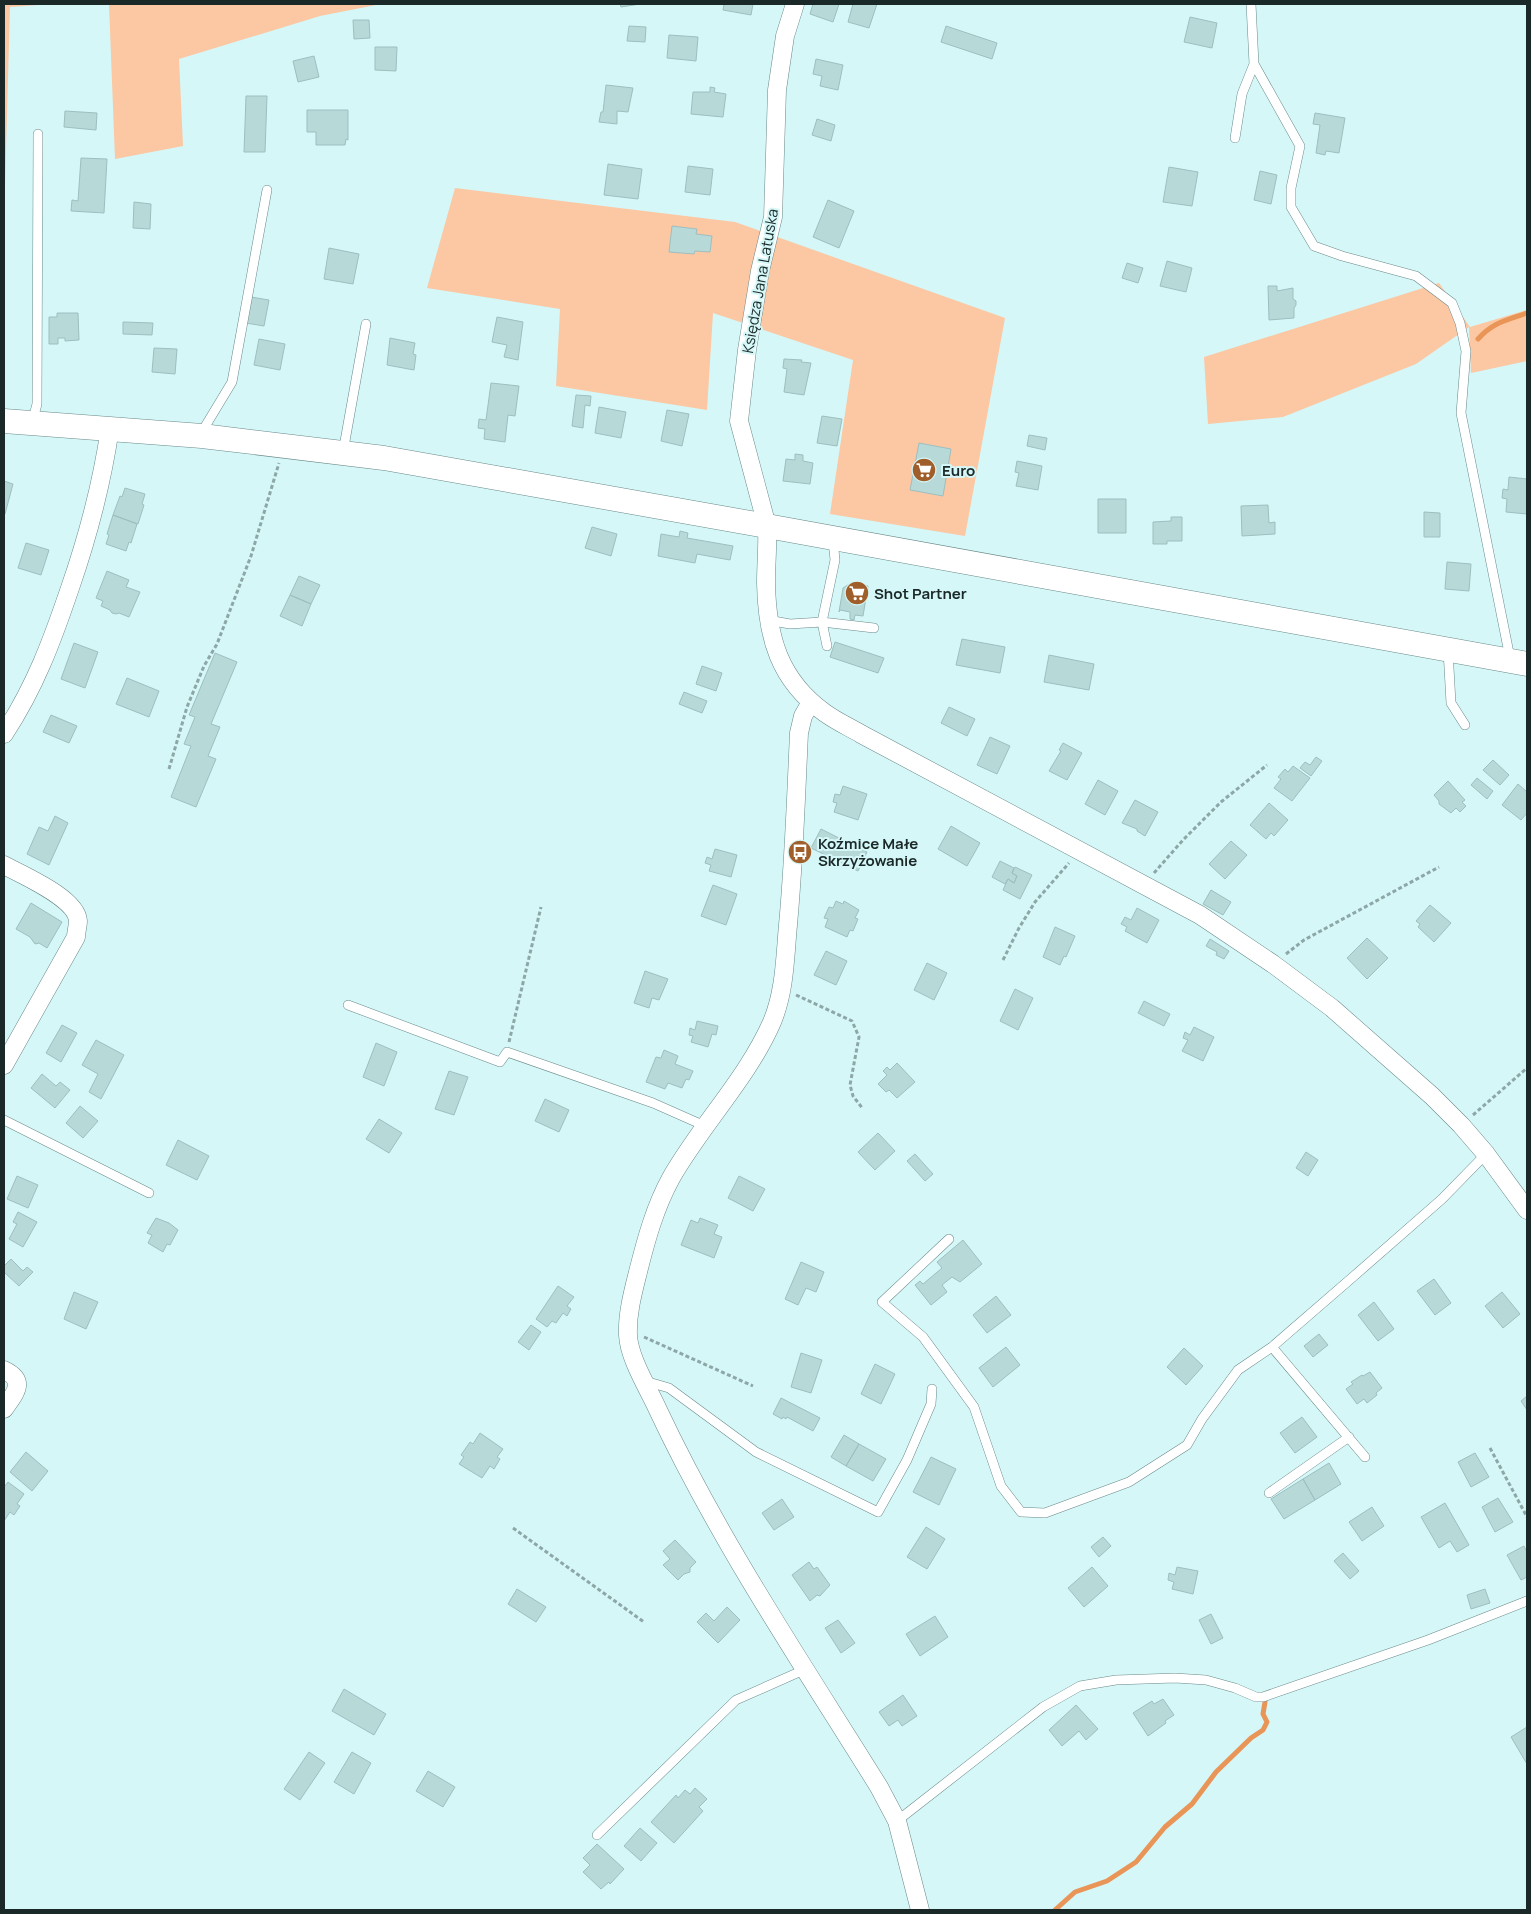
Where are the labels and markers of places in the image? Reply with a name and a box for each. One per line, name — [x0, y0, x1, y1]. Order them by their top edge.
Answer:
supermarket icon: Euro — [911, 457, 937, 483]
place label: Euro — [942, 460, 975, 481]
supermarket icon: Shot Partner — [844, 580, 870, 606]
place label: Shot Partner — [874, 583, 967, 604]
place label: Koźmice Małe Skrzyżowanie — [818, 833, 918, 871]
bus stop icon: Koźmice Małe Skrzyżowanie — [787, 839, 813, 865]

